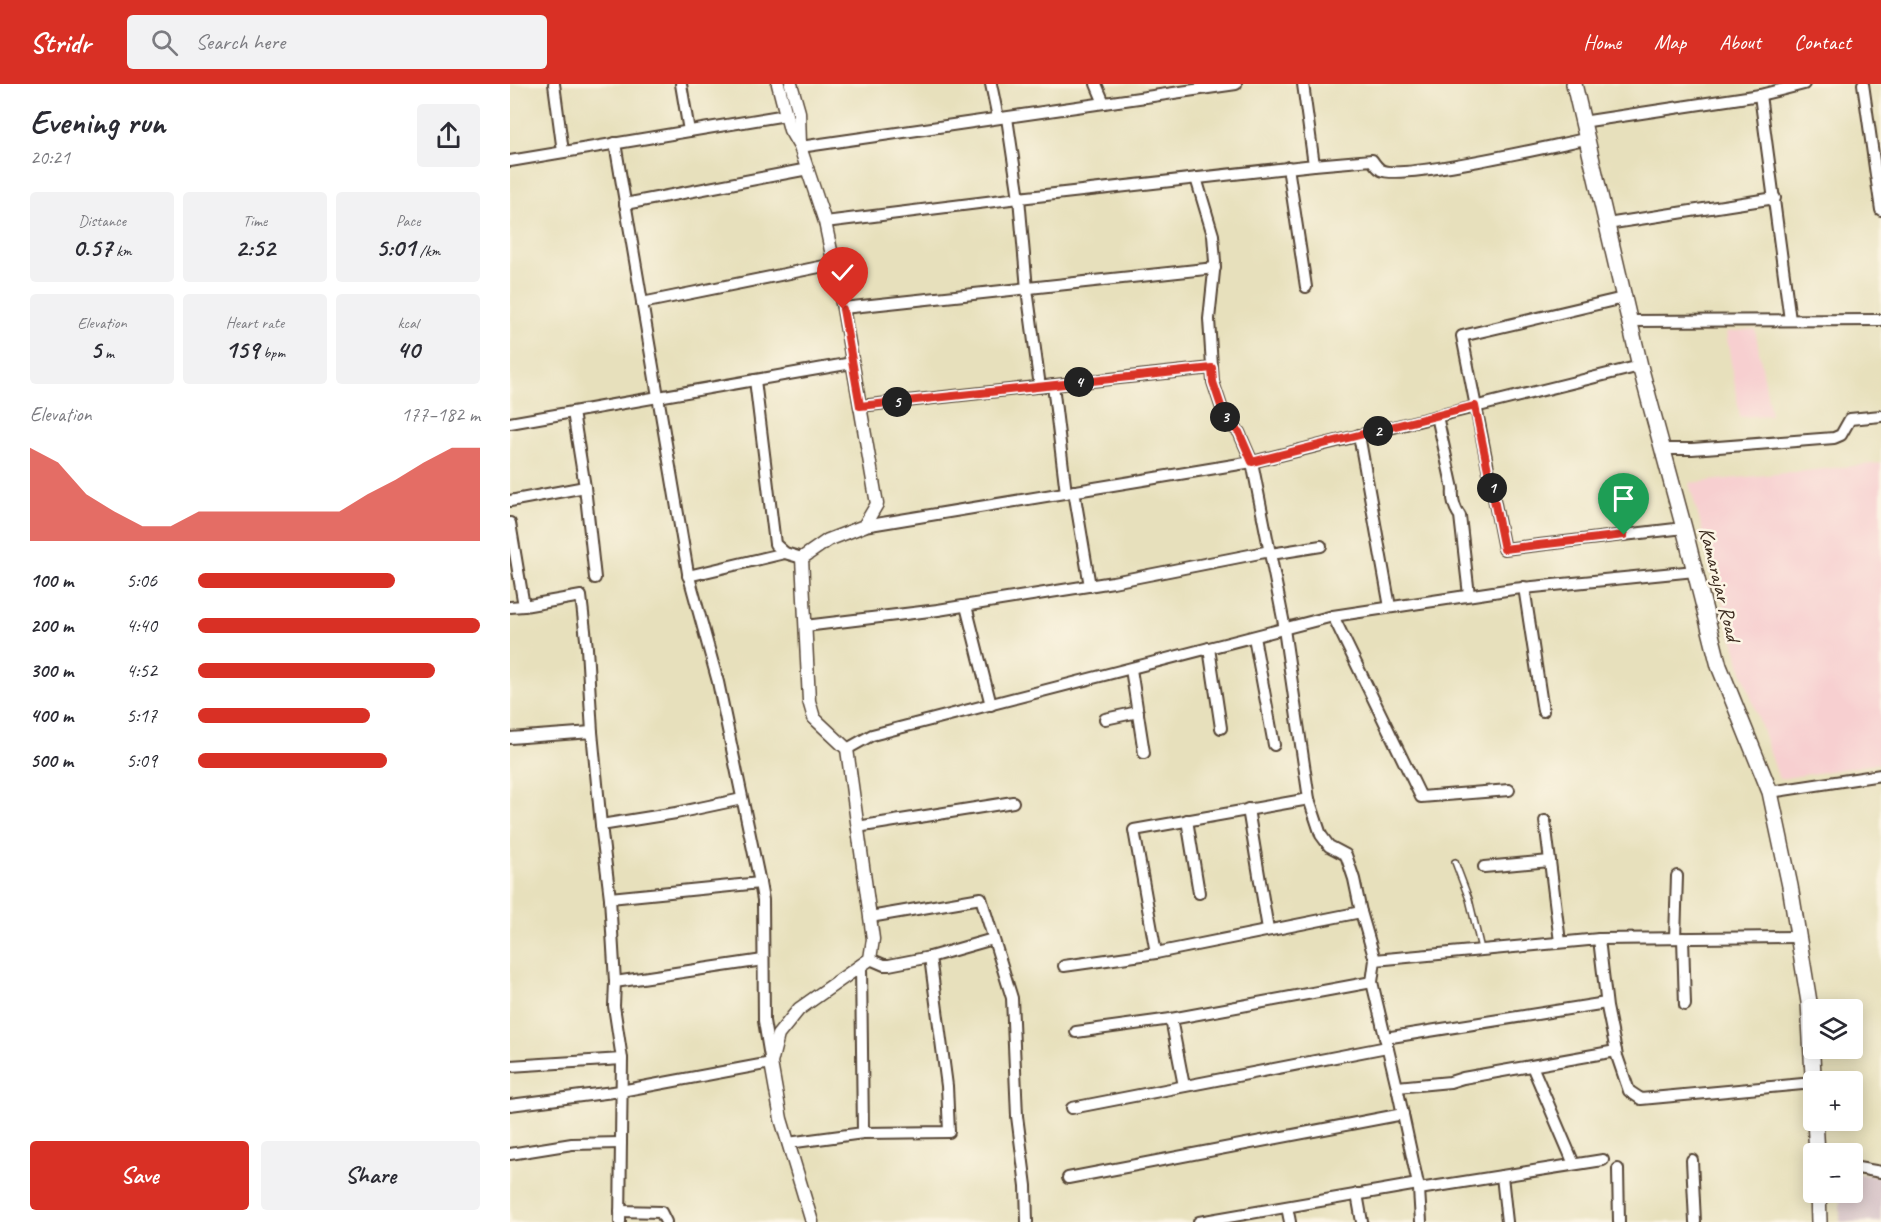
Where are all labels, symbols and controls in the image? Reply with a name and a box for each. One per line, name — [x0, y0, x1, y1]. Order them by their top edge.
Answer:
search box — [127, 15, 547, 69]
text: Stridr — [30, 25, 91, 60]
icon: search — [148, 26, 181, 59]
text: Search here — [196, 28, 285, 56]
text: Home — [1583, 29, 1621, 55]
text: Map — [1654, 29, 1686, 55]
text: About — [1719, 29, 1761, 55]
text: Contact — [1794, 29, 1851, 55]
text: Evening run — [30, 101, 165, 143]
button: share — [417, 104, 480, 167]
text: 20:21 — [30, 145, 70, 170]
text: Distance — [78, 211, 126, 231]
text: Time — [243, 211, 267, 231]
text: Pace — [396, 211, 420, 231]
text: 0.57 — [72, 231, 112, 264]
text: 2:52 — [235, 231, 275, 264]
text: 5:01 — [376, 231, 416, 264]
text: km — [112, 241, 132, 261]
text: /km — [416, 241, 440, 261]
pin — [817, 247, 868, 309]
icon: check — [826, 256, 859, 289]
text: Elevation — [77, 313, 127, 333]
text: Heart rate — [226, 313, 284, 333]
text: kcal — [397, 313, 419, 333]
text: 5 — [90, 333, 101, 366]
text: 159 — [225, 333, 259, 366]
text: 40 — [396, 333, 420, 366]
text: m — [101, 343, 114, 363]
text: bpm — [259, 343, 285, 363]
pin: 4 — [1064, 367, 1094, 397]
text: 4 — [1075, 372, 1083, 392]
pin: 5 — [882, 387, 912, 417]
text: 5 — [894, 392, 900, 412]
text: Elevation — [30, 402, 92, 427]
text: 177–182 m — [401, 402, 480, 427]
pin: 3 — [1210, 402, 1240, 432]
text: 3 — [1221, 407, 1229, 427]
pin: 2 — [1363, 416, 1393, 446]
text: 2 — [1374, 421, 1382, 441]
pin: 1 — [1477, 473, 1507, 503]
pin — [1598, 473, 1649, 535]
text: 1 — [1488, 478, 1496, 498]
icon: arrive — [1607, 482, 1640, 515]
street label: Kamarajar Road — [1693, 524, 1748, 647]
text: 100 m — [30, 568, 73, 593]
text: 5:06 — [126, 568, 157, 593]
text: 200 m — [30, 613, 73, 638]
text: 4:40 — [126, 613, 157, 638]
text: 300 m — [30, 658, 73, 683]
text: 4:52 — [126, 658, 157, 683]
text: 400 m — [30, 703, 73, 728]
text: 5:17 — [126, 703, 157, 728]
text: 500 m — [30, 748, 73, 773]
text: 5:09 — [126, 748, 157, 773]
map controls — [1803, 999, 1863, 1203]
button: layers — [1803, 999, 1863, 1059]
button: + — [1803, 1071, 1863, 1131]
button: Save — [30, 1141, 249, 1210]
button: Share — [261, 1141, 480, 1210]
button: − — [1803, 1143, 1863, 1203]

